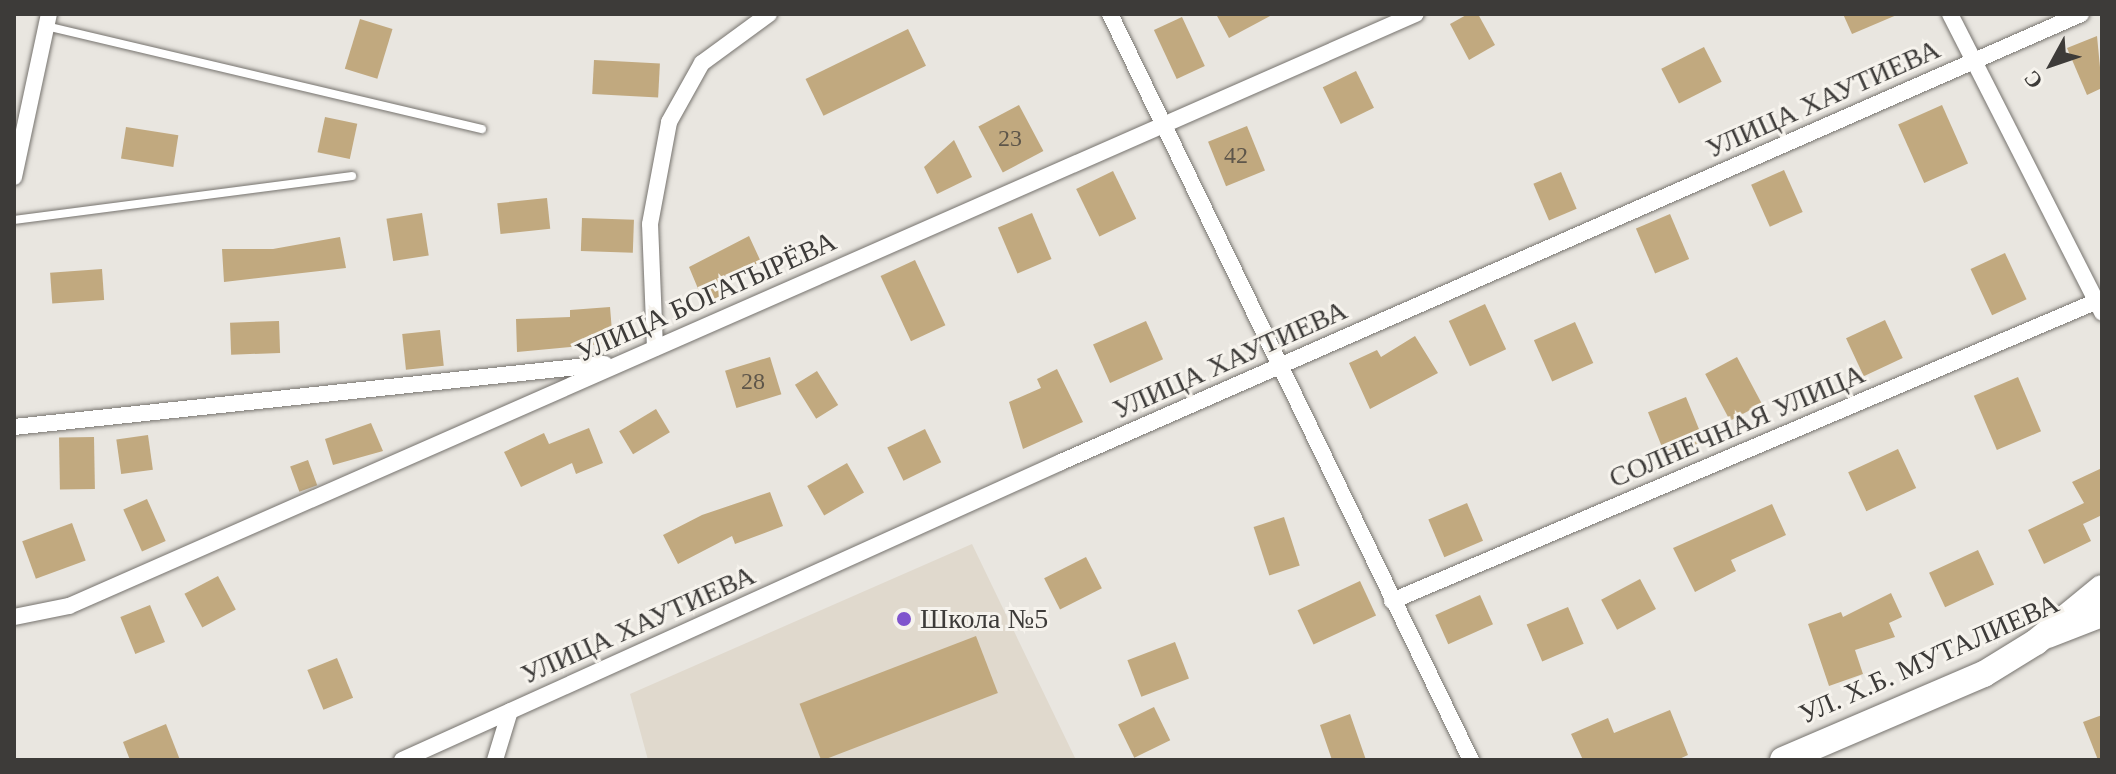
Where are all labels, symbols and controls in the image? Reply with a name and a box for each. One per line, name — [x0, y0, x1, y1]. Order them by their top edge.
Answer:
north arrow — [2012, 24, 2092, 104]
street label: УЛИЦА ХАУТИЕВА — [1701, 32, 1945, 166]
text: С — [2019, 66, 2048, 94]
house number: 23 — [998, 125, 1022, 153]
house number: 42 — [1224, 142, 1248, 170]
street label: УЛИЦА БОГАТЫРЁВА — [571, 224, 841, 370]
street label: УЛИЦА ХАУТИЕВА — [1108, 293, 1352, 427]
street label: СОЛНЕЧНАЯ УЛИЦА — [1604, 357, 1870, 495]
house number: 28 — [741, 368, 765, 396]
street label: УЛИЦА ХАУТИЕВА — [516, 558, 760, 692]
street label: УЛ. Х.Б. МУТАЛИЕВА — [1794, 586, 2064, 732]
place label: Школа №5 — [920, 602, 1048, 636]
marker: Школа №5 — [895, 610, 913, 628]

